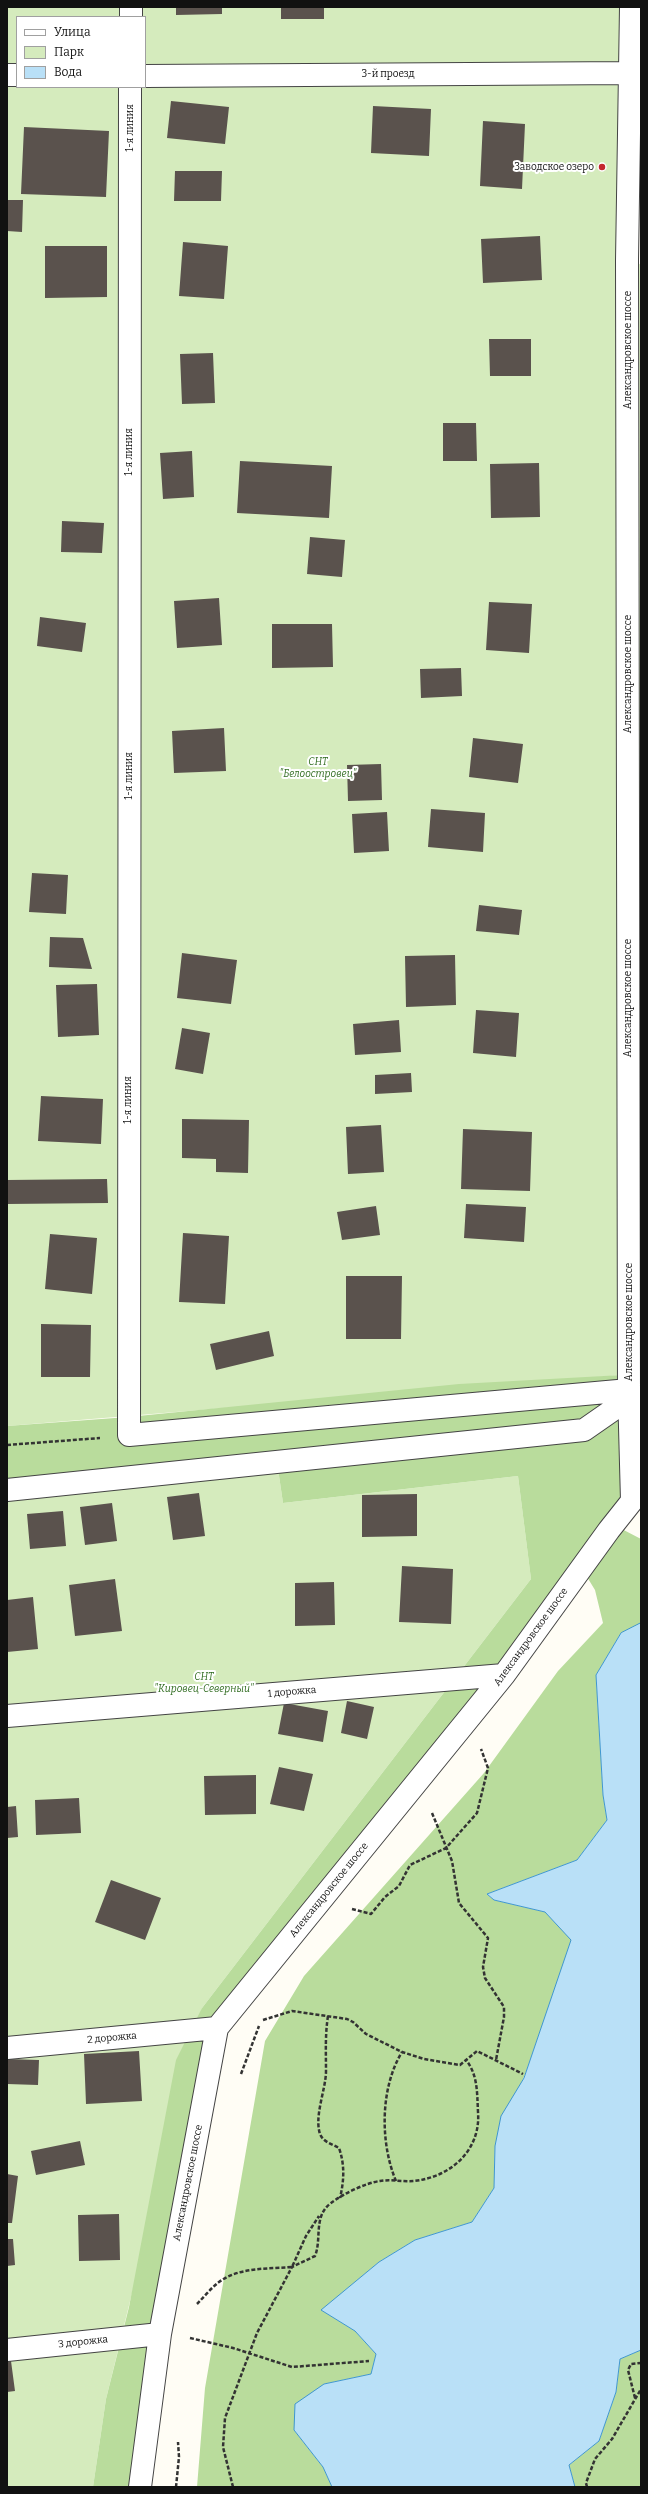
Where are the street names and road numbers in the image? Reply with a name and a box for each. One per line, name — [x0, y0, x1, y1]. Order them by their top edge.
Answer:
street label: 3-й проезд — [361, 68, 415, 80]
street label: 1-я линия — [124, 104, 136, 152]
street label: Александровское шоссе — [622, 291, 634, 409]
street label: 1-я линия — [123, 428, 135, 476]
street label: Александровское шоссе — [622, 615, 634, 733]
street label: 1-я линия — [123, 752, 135, 800]
street label: Александровское шоссе — [622, 939, 634, 1057]
street label: 1-я линия — [122, 1076, 134, 1124]
street label: Александровское шоссе — [623, 1263, 635, 1381]
street label: Александровское шоссе — [491, 1586, 571, 1688]
street label: 1 дорожка — [267, 1684, 317, 1700]
street label: Александровское шоссе — [287, 1840, 371, 1940]
street label: 2 дорожка — [87, 2030, 137, 2046]
street label: Александровское шоссе — [171, 2124, 205, 2242]
street label: 3 дорожка — [57, 2333, 109, 2351]

